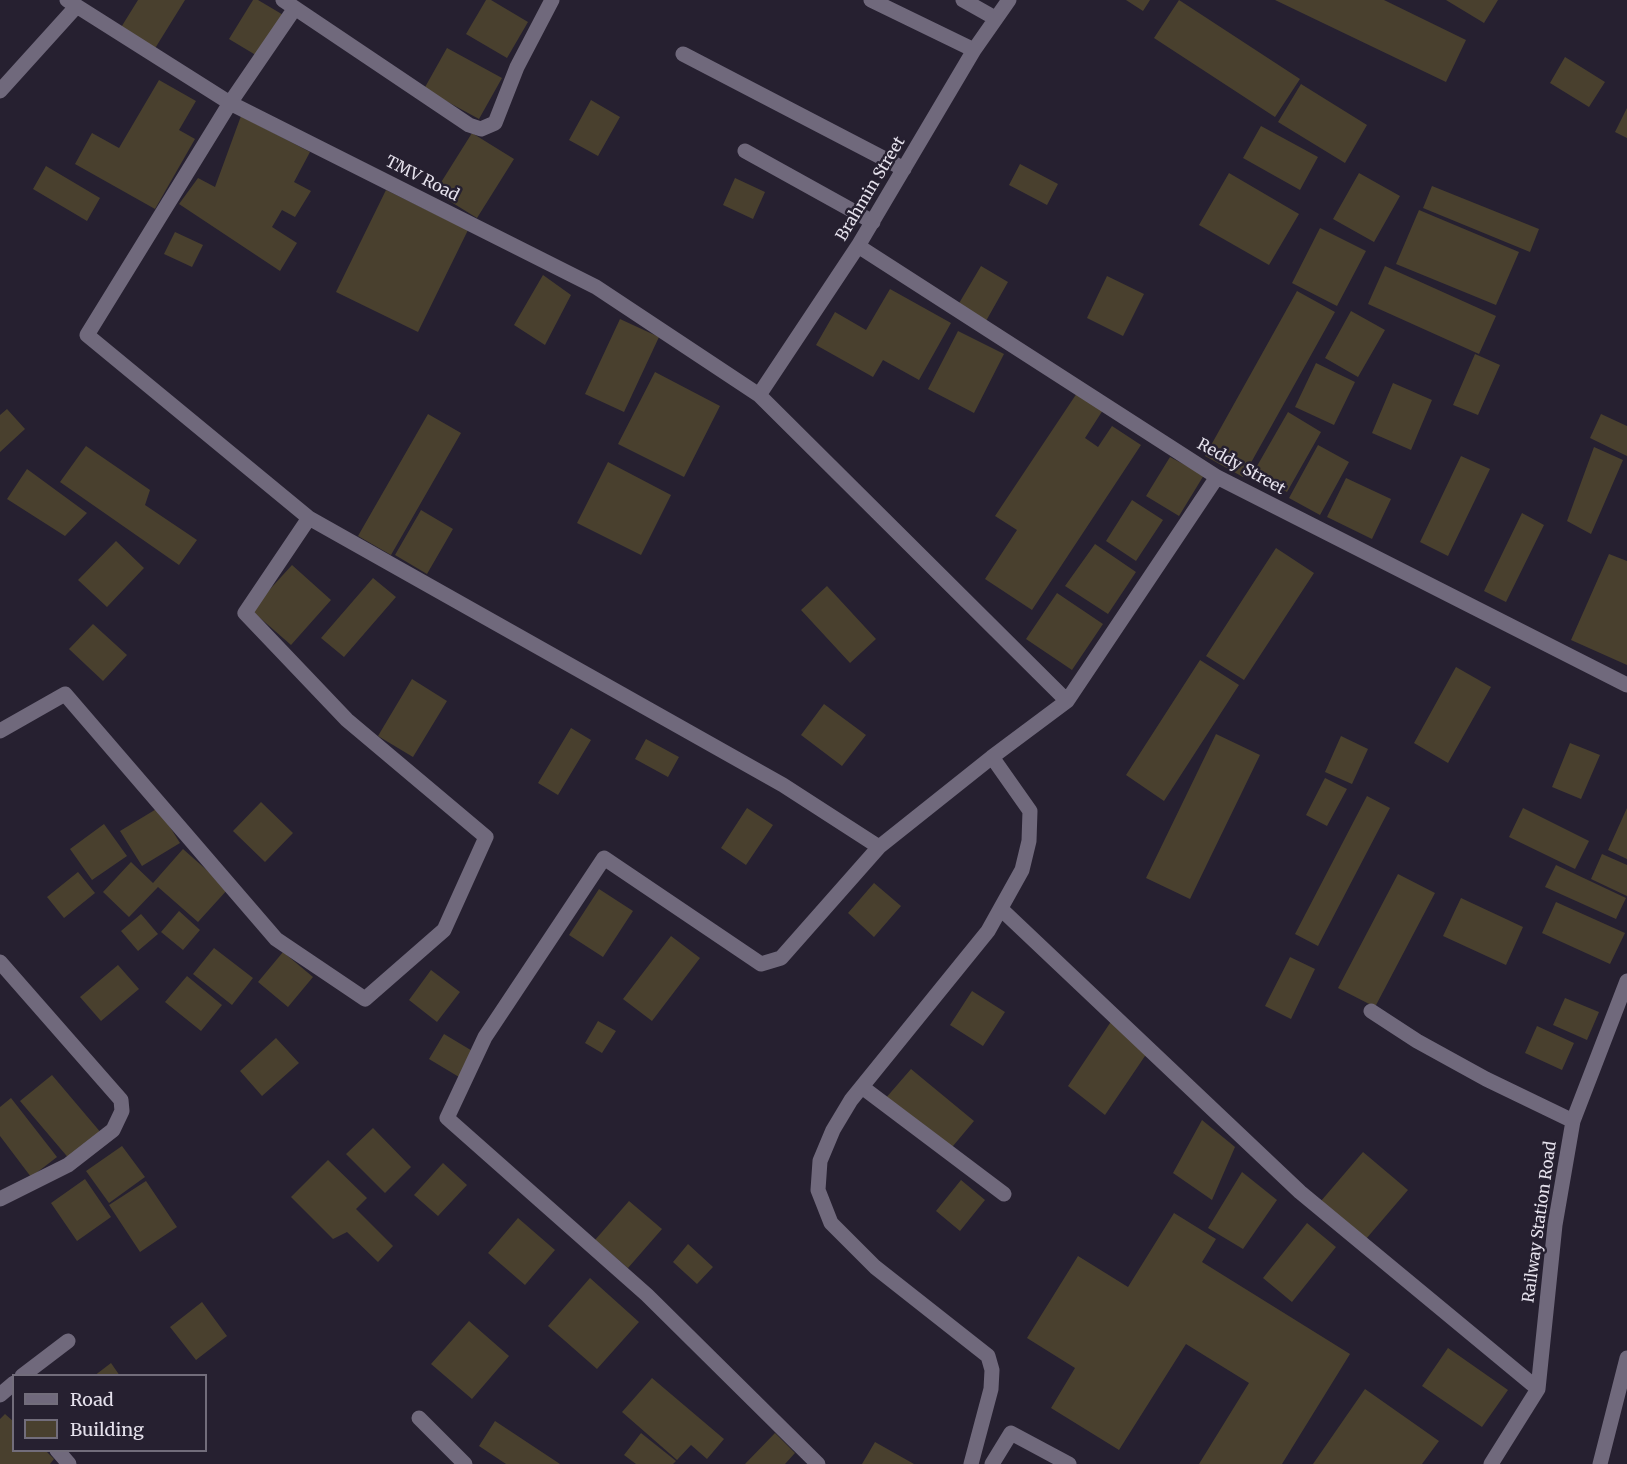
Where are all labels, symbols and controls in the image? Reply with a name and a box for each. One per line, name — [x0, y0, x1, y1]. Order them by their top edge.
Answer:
street label: Brahmin Street — [832, 133, 910, 245]
street label: TMV Road — [382, 152, 462, 206]
street label: Reddy Street — [1194, 435, 1288, 499]
street label: Railway Station Road — [1519, 1140, 1561, 1304]
legend — [12, 1374, 207, 1452]
text: Road — [70, 1388, 114, 1411]
text: Building — [70, 1418, 144, 1441]

